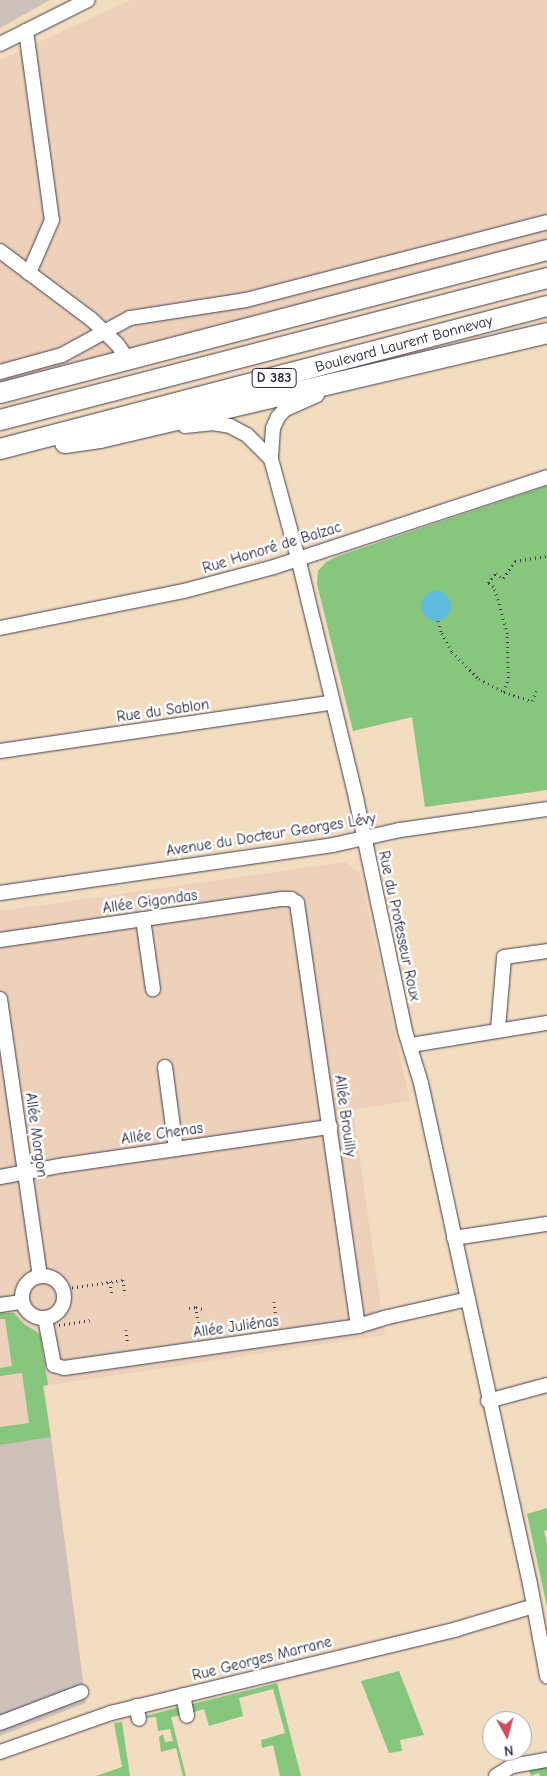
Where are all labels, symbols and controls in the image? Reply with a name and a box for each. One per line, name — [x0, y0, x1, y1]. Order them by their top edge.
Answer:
street label: Boulevard Laurent Bonnevay — [313, 312, 495, 376]
road number: D 383 — [252, 366, 296, 389]
street label: Rue Honoré de Balzac — [200, 518, 344, 578]
street label: Rue du Sablon — [116, 696, 210, 726]
street label: Avenue du Docteur Georges Lévy — [165, 810, 377, 860]
street label: Rue du Professeur Roux — [374, 849, 424, 1003]
street label: Allée Gigondas — [101, 886, 199, 918]
street label: Allée Brouilly — [330, 1074, 360, 1158]
street label: Allée Morgon — [21, 1091, 51, 1179]
street label: Allée Chenas — [120, 1119, 204, 1149]
street label: Allée Juliénas — [192, 1312, 280, 1342]
street label: Rue Georges Marrane — [190, 1633, 334, 1685]
north arrow — [482, 1711, 532, 1761]
text: N — [503, 1741, 514, 1759]

